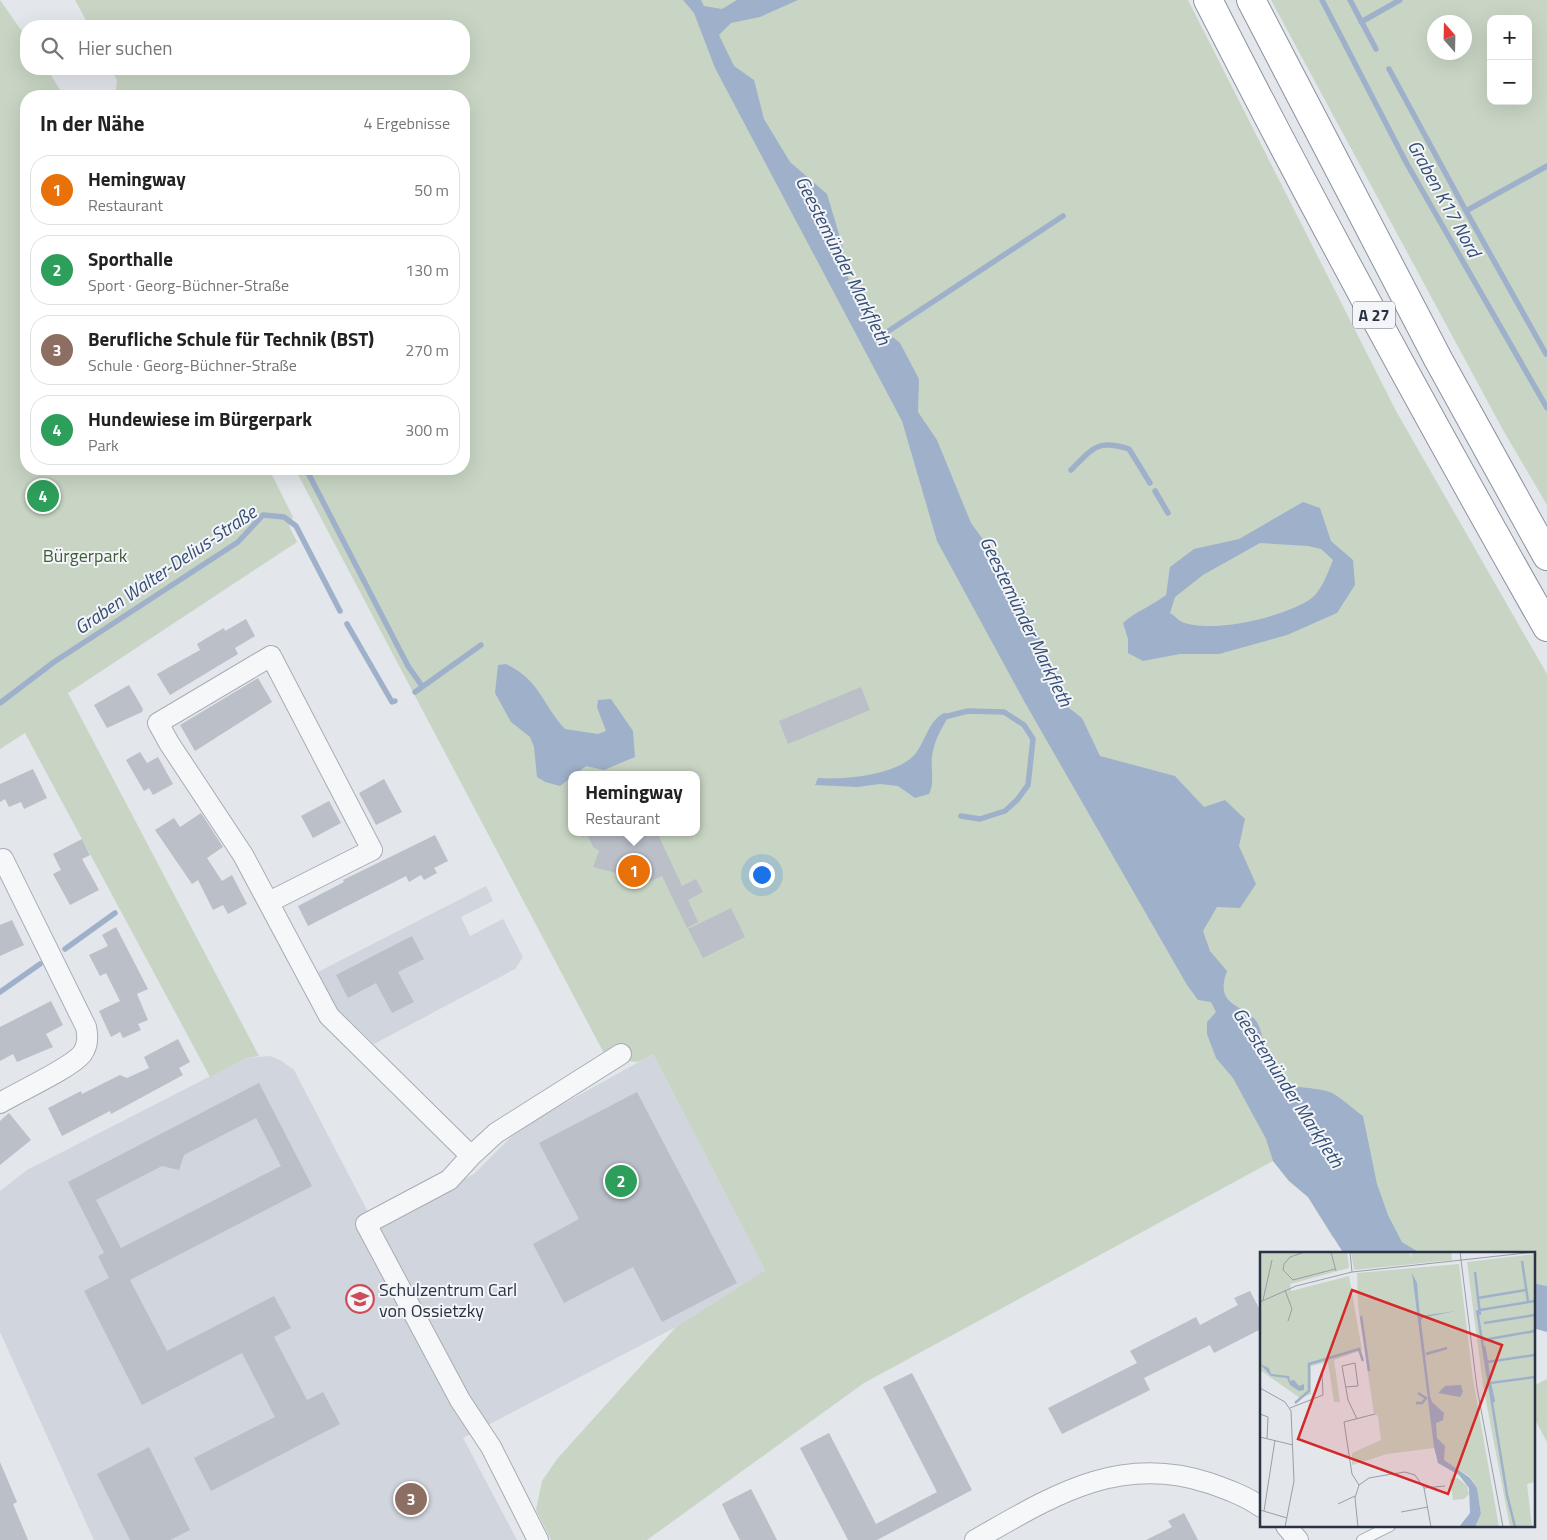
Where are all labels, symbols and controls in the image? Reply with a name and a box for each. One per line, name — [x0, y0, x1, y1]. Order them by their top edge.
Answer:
north arrow — [1427, 15, 1472, 60]
map controls — [1487, 15, 1532, 105]
button: + — [1487, 15, 1532, 60]
search box — [20, 20, 470, 75]
text: Hier suchen — [78, 33, 173, 62]
icon: search — [38, 34, 66, 62]
button: − — [1487, 60, 1532, 105]
text: In der Nähe — [40, 107, 145, 139]
text: 4 Ergebnisse — [363, 111, 450, 135]
water label: Graben K17 Nord — [1401, 134, 1490, 264]
text: Hemingway — [88, 164, 186, 193]
water label: Geestemünder Markfleth — [789, 170, 899, 350]
text: 1 — [53, 178, 61, 202]
text: 50 m — [414, 178, 449, 202]
text: Restaurant — [88, 193, 163, 217]
text: Sporthalle — [88, 244, 173, 273]
text: 2 — [53, 258, 61, 282]
text: 130 m — [405, 258, 449, 282]
text: Sport · Georg-Büchner-Straße — [88, 273, 289, 297]
road number: A 27 — [1353, 302, 1395, 328]
text: Berufliche Schule für Technik (BST) — [88, 324, 374, 353]
text: 3 — [53, 338, 61, 362]
text: 270 m — [405, 338, 449, 362]
text: Schule · Georg-Büchner-Straße — [88, 353, 297, 377]
text: Hundewiese im Bürgerpark — [88, 404, 312, 433]
text: 4 — [53, 418, 61, 442]
text: 300 m — [405, 418, 449, 442]
text: Park — [88, 433, 119, 457]
pin: 4 — [27, 477, 59, 515]
water label: Graben Walter-Delius-Straße — [68, 496, 263, 641]
water label: Geestemünder Markfleth — [973, 531, 1081, 712]
park label: Bürgerpark — [43, 542, 128, 569]
popup — [568, 771, 700, 836]
text: Hemingway — [585, 777, 683, 806]
text: Restaurant — [585, 806, 660, 830]
pin: 1 — [618, 852, 650, 890]
your location — [749, 862, 775, 888]
water label: Geestemünder Markfleth — [1226, 1001, 1352, 1174]
pin: 2 — [605, 1162, 637, 1200]
inset map — [1260, 1252, 1534, 1528]
place label: Schulzentrum Carl von Ossietzky — [379, 1276, 517, 1324]
school or university icon: Schulzentrum Carl von Ossietzky — [345, 1284, 375, 1314]
pin: 3 — [395, 1480, 427, 1518]

